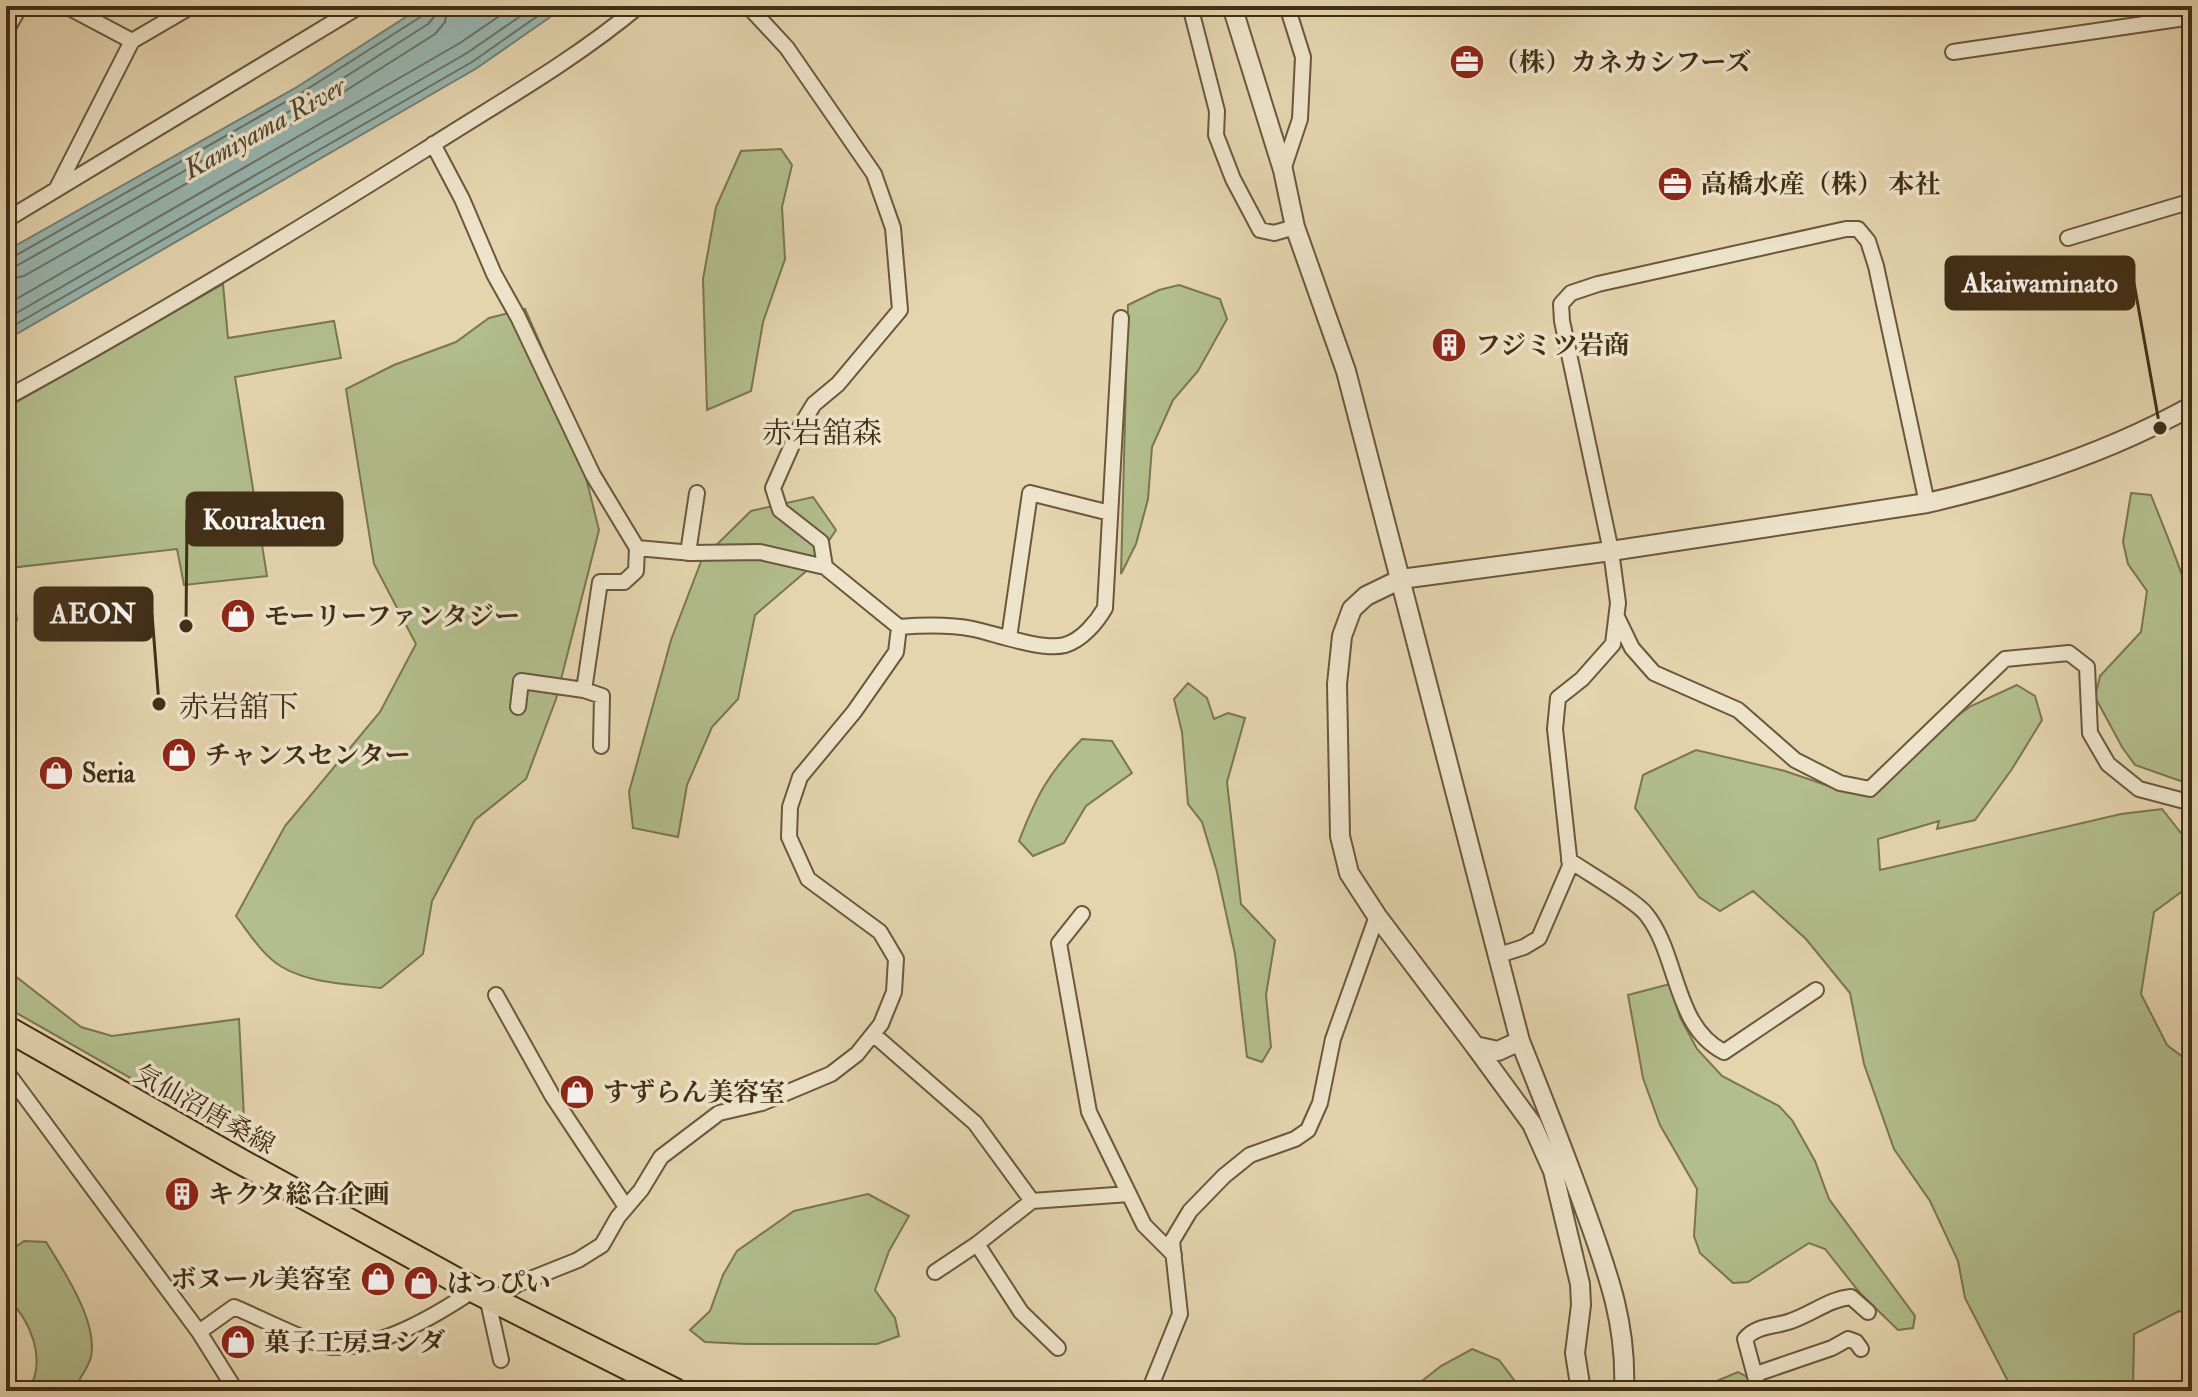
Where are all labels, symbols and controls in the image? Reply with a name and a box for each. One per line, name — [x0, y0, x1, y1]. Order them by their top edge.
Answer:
office icon: （株）カネカシフーズ — [1448, 43, 1486, 81]
place label: （株）カネカシフーズ — [1493, 47, 1751, 79]
water label: Kamiyama River — [176, 69, 353, 188]
office icon: 高橋水産（株） 本社 — [1656, 165, 1694, 203]
place label: 高橋水産（株） 本社 — [1701, 169, 1940, 201]
callout: Akaiwaminato — [1946, 257, 2134, 309]
text: Akaiwaminato — [1961, 266, 2119, 301]
building icon: フジミツ岩商 — [1430, 326, 1468, 364]
place label: フジミツ岩商 — [1475, 330, 1630, 362]
district label: 赤岩舘森 — [762, 415, 882, 452]
callout: Kourakuen — [187, 493, 342, 545]
text: Kourakuen — [203, 503, 326, 538]
callout: AEON — [35, 588, 152, 640]
text: AEON — [49, 597, 137, 632]
shop icon: モーリーファンタジー — [219, 597, 257, 635]
place label: モーリーファンタジー — [264, 601, 520, 633]
district label: 赤岩舘下 — [179, 689, 299, 726]
shop icon: チャンスセンター — [160, 736, 198, 774]
place label: チャンスセンター — [205, 740, 410, 772]
shop icon: Seria — [37, 754, 75, 792]
place label: Seria — [82, 758, 136, 790]
street label: 気仙沼唐桑線 — [129, 1058, 280, 1162]
shop icon: すずらん美容室 — [558, 1073, 596, 1111]
place label: すずらん美容室 — [603, 1077, 785, 1109]
building icon: キクタ総合企画 — [163, 1175, 201, 1213]
place label: キクタ総合企画 — [208, 1179, 389, 1211]
shop icon: ボヌール美容室 — [359, 1260, 397, 1298]
place label: ボヌール美容室 — [171, 1264, 352, 1296]
shop icon: はっぴい — [402, 1264, 440, 1302]
place label: はっぴい — [447, 1268, 551, 1300]
shop icon: 菓子工房ヨシダ — [219, 1323, 257, 1361]
place label: 菓子工房ヨシダ — [264, 1327, 445, 1359]

